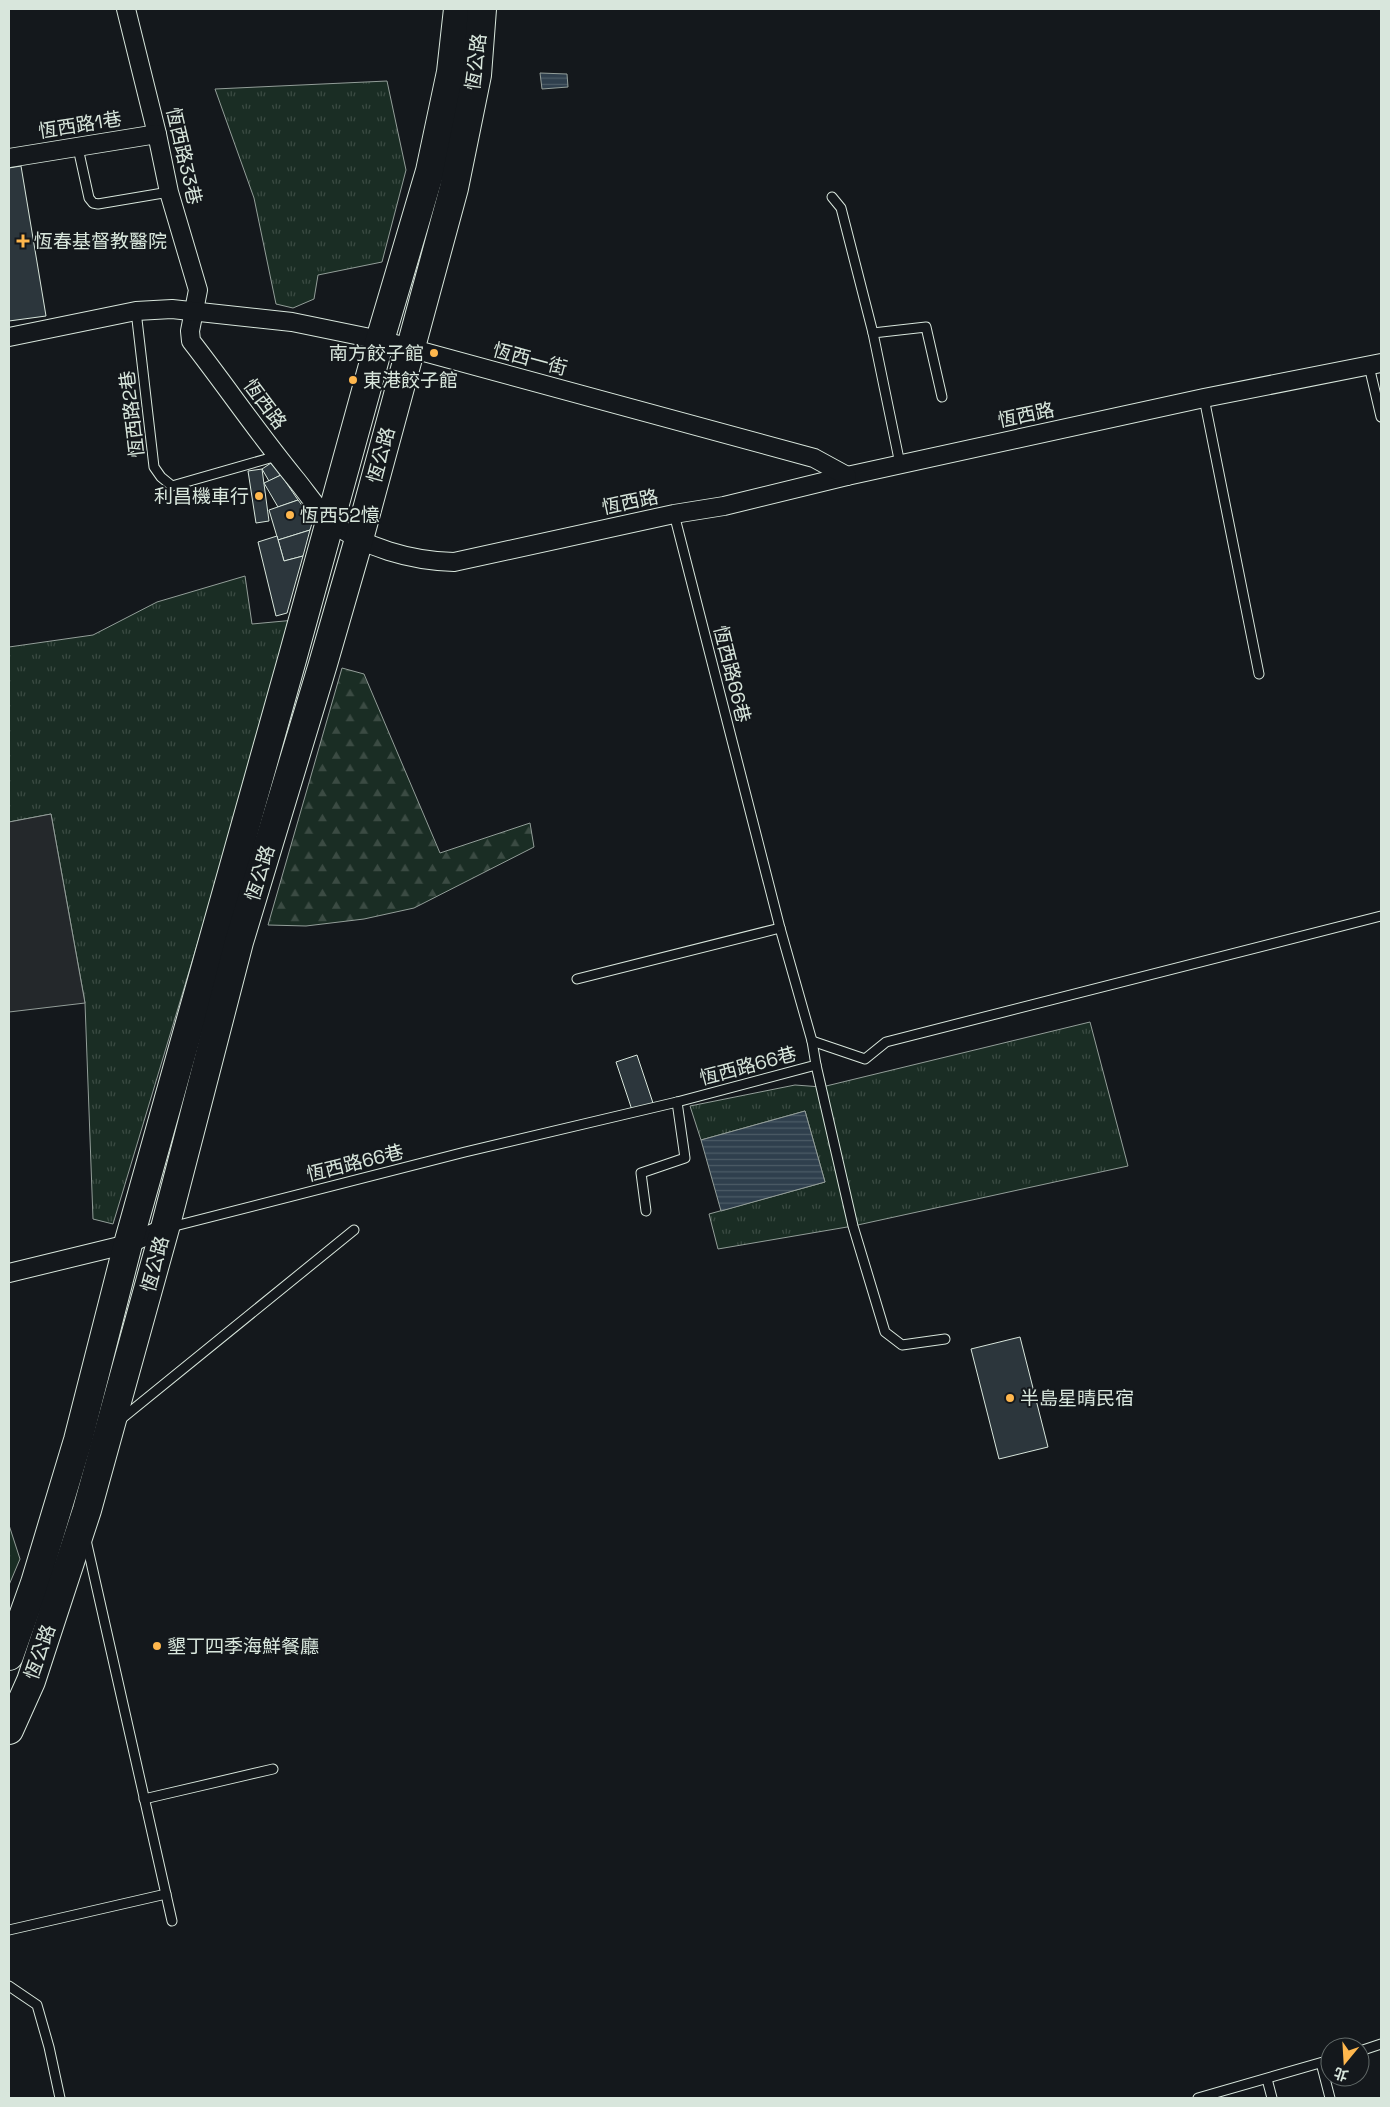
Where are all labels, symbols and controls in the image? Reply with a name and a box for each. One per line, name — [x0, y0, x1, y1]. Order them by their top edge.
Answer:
street label: 恆公路 — [460, 32, 492, 92]
street label: 恆西路33巷 — [161, 105, 207, 207]
street label: 恆西路1巷 — [37, 106, 123, 144]
place label: 恆春基督教醫院 — [34, 229, 167, 254]
marker: 恆春基督教醫院 — [16, 234, 30, 248]
street label: 恆西一街 — [490, 337, 570, 381]
place label: 南方餃子館 — [329, 341, 424, 366]
marker: 南方餃子館 — [428, 347, 440, 359]
place label: 東港餃子館 — [363, 368, 458, 393]
street label: 恆西路2巷 — [114, 369, 150, 459]
street label: 恆西路 — [238, 374, 292, 434]
marker: 東港餃子館 — [347, 374, 359, 386]
street label: 恆西路 — [996, 397, 1056, 433]
street label: 恆公路 — [362, 424, 400, 486]
place label: 利昌機車行 — [154, 484, 249, 509]
street label: 恆西路 — [600, 484, 660, 520]
marker: 利昌機車行 — [253, 490, 265, 502]
place label: 恆西52憶 — [300, 503, 380, 528]
marker: 恆西52憶 — [284, 509, 296, 521]
street label: 恆西路66巷 — [708, 623, 756, 725]
street label: 恆公路 — [240, 842, 280, 904]
street label: 恆西路66巷 — [697, 1041, 799, 1091]
street label: 恆西路66巷 — [304, 1139, 406, 1187]
street label: 恆公路 — [136, 1233, 174, 1295]
place label: 半島星晴民宿 — [1020, 1386, 1134, 1411]
marker: 半島星晴民宿 — [1004, 1392, 1016, 1404]
street label: 恆公路 — [19, 1621, 61, 1683]
place label: 墾丁四季海鮮餐廳 — [167, 1634, 319, 1659]
marker: 墾丁四季海鮮餐廳 — [151, 1640, 163, 1652]
north arrow — [1320, 2037, 1370, 2087]
text: 北 — [1332, 2064, 1350, 2085]

